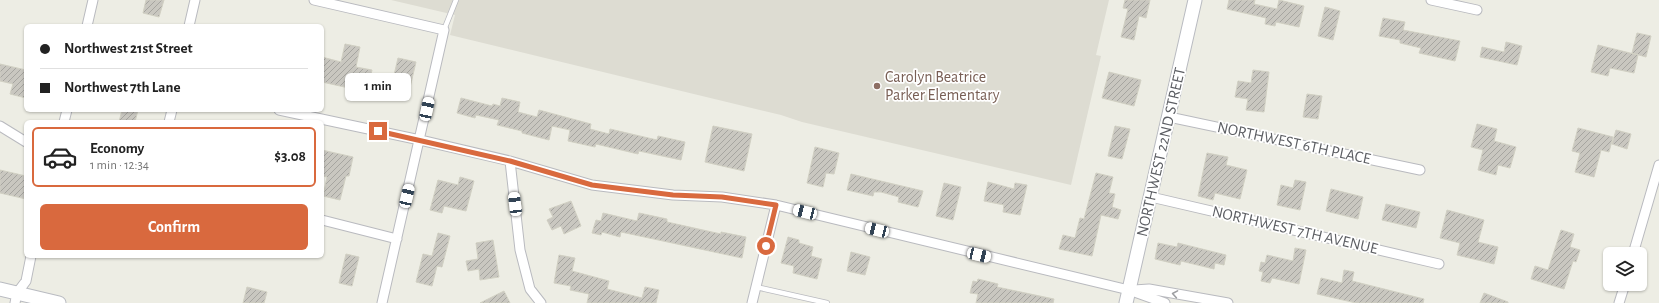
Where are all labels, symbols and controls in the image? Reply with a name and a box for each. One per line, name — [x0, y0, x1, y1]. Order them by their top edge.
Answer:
text: Northwest 21st Street — [64, 41, 193, 56]
street label: NORTHWEST 22ND STREET — [1134, 66, 1188, 238]
place label: Carolyn Beatrice Parker Elementary — [885, 69, 1000, 104]
callout: 1 min — [345, 73, 411, 101]
text: Northwest 7th Lane — [64, 80, 180, 95]
text: 1 min — [364, 80, 392, 93]
marker: Carolyn Beatrice Parker Elementary — [872, 81, 882, 91]
car — [419, 96, 435, 122]
street label: NORTHWEST 6TH PLACE — [1216, 119, 1372, 167]
route end — [369, 122, 387, 140]
icon: car — [42, 139, 78, 175]
text: Economy — [90, 141, 144, 156]
text: $3.08 — [274, 149, 306, 164]
text: 1 min · 12:34 — [90, 159, 149, 172]
car — [398, 183, 416, 209]
car — [508, 191, 522, 217]
car — [792, 203, 818, 221]
street label: NORTHWEST 7TH AVENUE — [1210, 203, 1380, 257]
button: Confirm — [40, 204, 308, 250]
car — [864, 221, 890, 239]
route start — [757, 237, 775, 255]
car — [966, 246, 992, 264]
map controls — [1603, 247, 1647, 291]
button: layers — [1603, 247, 1647, 291]
one-way arrow — [1172, 290, 1179, 298]

